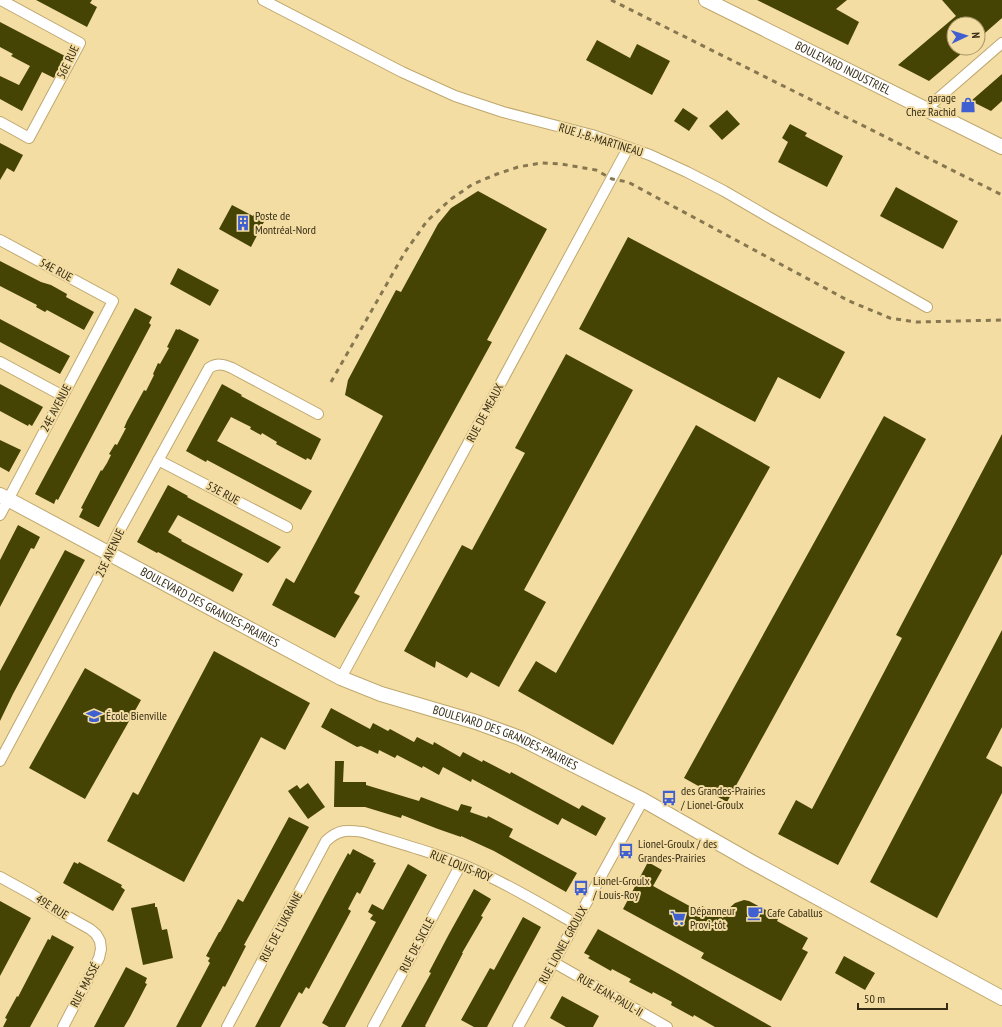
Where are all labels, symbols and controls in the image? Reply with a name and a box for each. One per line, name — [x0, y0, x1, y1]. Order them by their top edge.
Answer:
north arrow — [946, 16, 986, 56]
text: N — [969, 32, 983, 39]
street label: BOULEVARD INDUSTRIEL — [793, 38, 894, 98]
street label: 56E RUE — [53, 42, 82, 81]
place label: garage Chez Rachid — [906, 90, 956, 119]
shop icon: garage Chez Rachid — [959, 96, 977, 114]
street label: RUE J.-B.-MARTINEAU — [557, 120, 645, 159]
place label: Poste de Montréal-Nord — [255, 208, 316, 237]
building icon: Poste de Montréal-Nord — [234, 214, 252, 232]
street label: 54E RUE — [37, 255, 75, 285]
street label: 24E AVENUE — [37, 381, 74, 434]
street label: RUE DE MEAUX — [463, 381, 506, 445]
street label: 53E RUE — [204, 478, 242, 508]
street label: 25E AVENUE — [92, 526, 127, 579]
street label: BOULEVARD DES GRANDES-PRAIRIES — [138, 564, 282, 650]
street label: BOULEVARD DES GRANDES-PRAIRIES — [431, 702, 580, 773]
school or university icon: École Bienville — [85, 707, 103, 725]
place label: École Bienville — [106, 708, 167, 723]
place label: des Grandes-Prairies / Lionel-Groulx — [680, 783, 765, 812]
bus stop icon: des Grandes-Prairies / Lionel-Groulx — [660, 789, 678, 807]
place label: Lionel-Groulx / des Grandes-Prairies — [638, 836, 717, 865]
bus stop icon: Lionel-Groulx / des Grandes-Prairies — [617, 842, 635, 860]
street label: RUE LOUIS-ROY — [428, 846, 495, 885]
place label: Lionel-Groulx / Louis-Roy — [592, 873, 650, 902]
bus stop icon: Lionel-Groulx / Louis-Roy — [572, 879, 590, 897]
street label: RUE DE L'UKRAINE — [256, 889, 305, 964]
street label: 49E RUE — [33, 891, 71, 922]
street label: RUE LIONEL GROULX — [535, 903, 590, 986]
place label: Dépanneur Provi-tôt — [690, 903, 736, 932]
cafe icon: Cafe Caballus — [746, 904, 764, 922]
place label: Cafe Caballus — [767, 905, 823, 920]
supermarket icon: Dépanneur Provi-tôt — [669, 909, 687, 927]
street label: RUE DE SICILE — [396, 915, 437, 975]
street label: RUE MASSÉ — [67, 960, 103, 1010]
street label: RUE JEAN-PAUL-II — [575, 970, 646, 1019]
scale bar — [858, 985, 947, 1011]
text: 50 m — [864, 991, 885, 1006]

